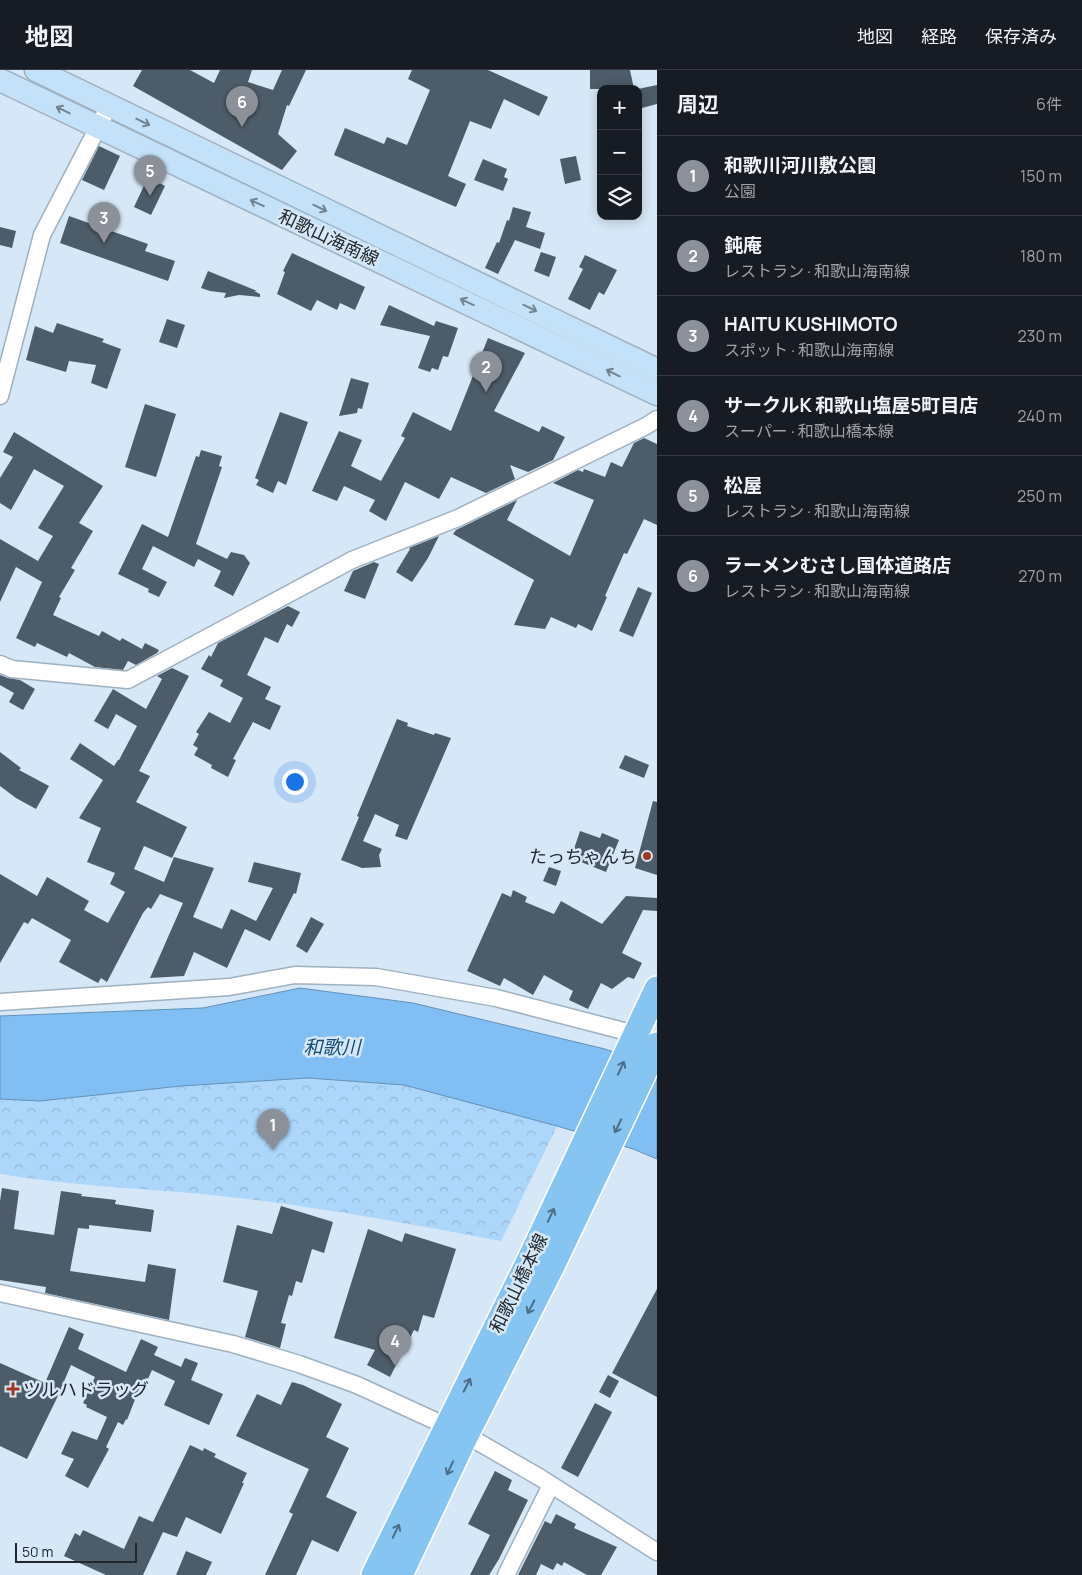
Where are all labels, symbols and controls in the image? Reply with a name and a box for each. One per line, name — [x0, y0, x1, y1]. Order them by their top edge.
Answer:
text: 地図 — [25, 19, 73, 52]
text: 地図 — [857, 24, 893, 48]
text: 経路 — [921, 24, 957, 48]
text: 保存済み — [985, 24, 1057, 48]
map controls — [597, 85, 642, 220]
button: + — [597, 85, 642, 130]
pin: 6 — [226, 86, 258, 127]
text: 周辺 — [677, 90, 719, 118]
text: 6件 — [1036, 93, 1062, 115]
one-way arrow — [55, 105, 70, 115]
one-way arrow — [135, 118, 150, 128]
button: − — [597, 130, 642, 175]
text: 和歌川河川敷公園 — [724, 152, 876, 178]
pin: 5 — [134, 155, 166, 196]
text: 1 — [689, 165, 697, 187]
text: 150 m — [1020, 165, 1062, 187]
button: layers — [597, 175, 642, 220]
text: 公園 — [724, 180, 756, 202]
one-way arrow — [250, 197, 265, 207]
pin: 3 — [88, 202, 120, 243]
street label: 和歌山海南線 — [275, 203, 383, 271]
one-way arrow — [313, 204, 328, 214]
text: 鈍庵 — [724, 232, 762, 258]
text: 2 — [688, 245, 698, 267]
text: 180 m — [1020, 245, 1062, 267]
text: レストラン · 和歌山海南線 — [724, 260, 910, 282]
one-way arrow — [460, 297, 475, 306]
one-way arrow — [522, 304, 537, 314]
text: HAITU KUSHIMOTO — [724, 311, 898, 337]
text: 3 — [688, 325, 698, 347]
text: 230 m — [1018, 325, 1062, 347]
text: スポット · 和歌山海南線 — [724, 339, 894, 361]
pin: 2 — [470, 351, 502, 392]
one-way arrow — [606, 368, 621, 377]
text: サークルK 和歌山塩屋5町目店 — [724, 392, 978, 418]
text: 4 — [688, 405, 698, 427]
text: 240 m — [1017, 405, 1062, 427]
text: スーパー · 和歌山橋本線 — [724, 420, 894, 442]
text: 松屋 — [724, 472, 762, 498]
text: 5 — [688, 485, 698, 507]
text: 250 m — [1017, 485, 1062, 507]
text: レストラン · 和歌山海南線 — [724, 500, 910, 522]
text: ラーメンむさし国体道路店 — [724, 552, 951, 578]
text: 6 — [688, 565, 698, 587]
text: 270 m — [1018, 565, 1062, 587]
text: レストラン · 和歌山海南線 — [724, 580, 910, 602]
your location — [282, 769, 308, 795]
place label: たっちゃんち — [529, 844, 637, 868]
marker: たっちゃんち — [641, 850, 653, 862]
water label: 和歌川 — [303, 1034, 362, 1060]
one-way arrow — [616, 1061, 626, 1076]
pin: 1 — [257, 1109, 289, 1150]
one-way arrow — [613, 1118, 623, 1133]
one-way arrow — [547, 1208, 557, 1223]
street label: 和歌山橋本線 — [484, 1229, 552, 1337]
one-way arrow — [526, 1299, 535, 1314]
pin: 4 — [379, 1325, 411, 1366]
place label: ツルハドラッグ — [23, 1377, 149, 1401]
one-way arrow — [463, 1378, 472, 1393]
marker: ツルハドラッグ — [7, 1383, 19, 1395]
one-way arrow — [445, 1460, 454, 1475]
one-way arrow — [391, 1524, 401, 1539]
scale bar — [15, 1540, 138, 1563]
text: 50 m — [22, 1542, 53, 1561]

